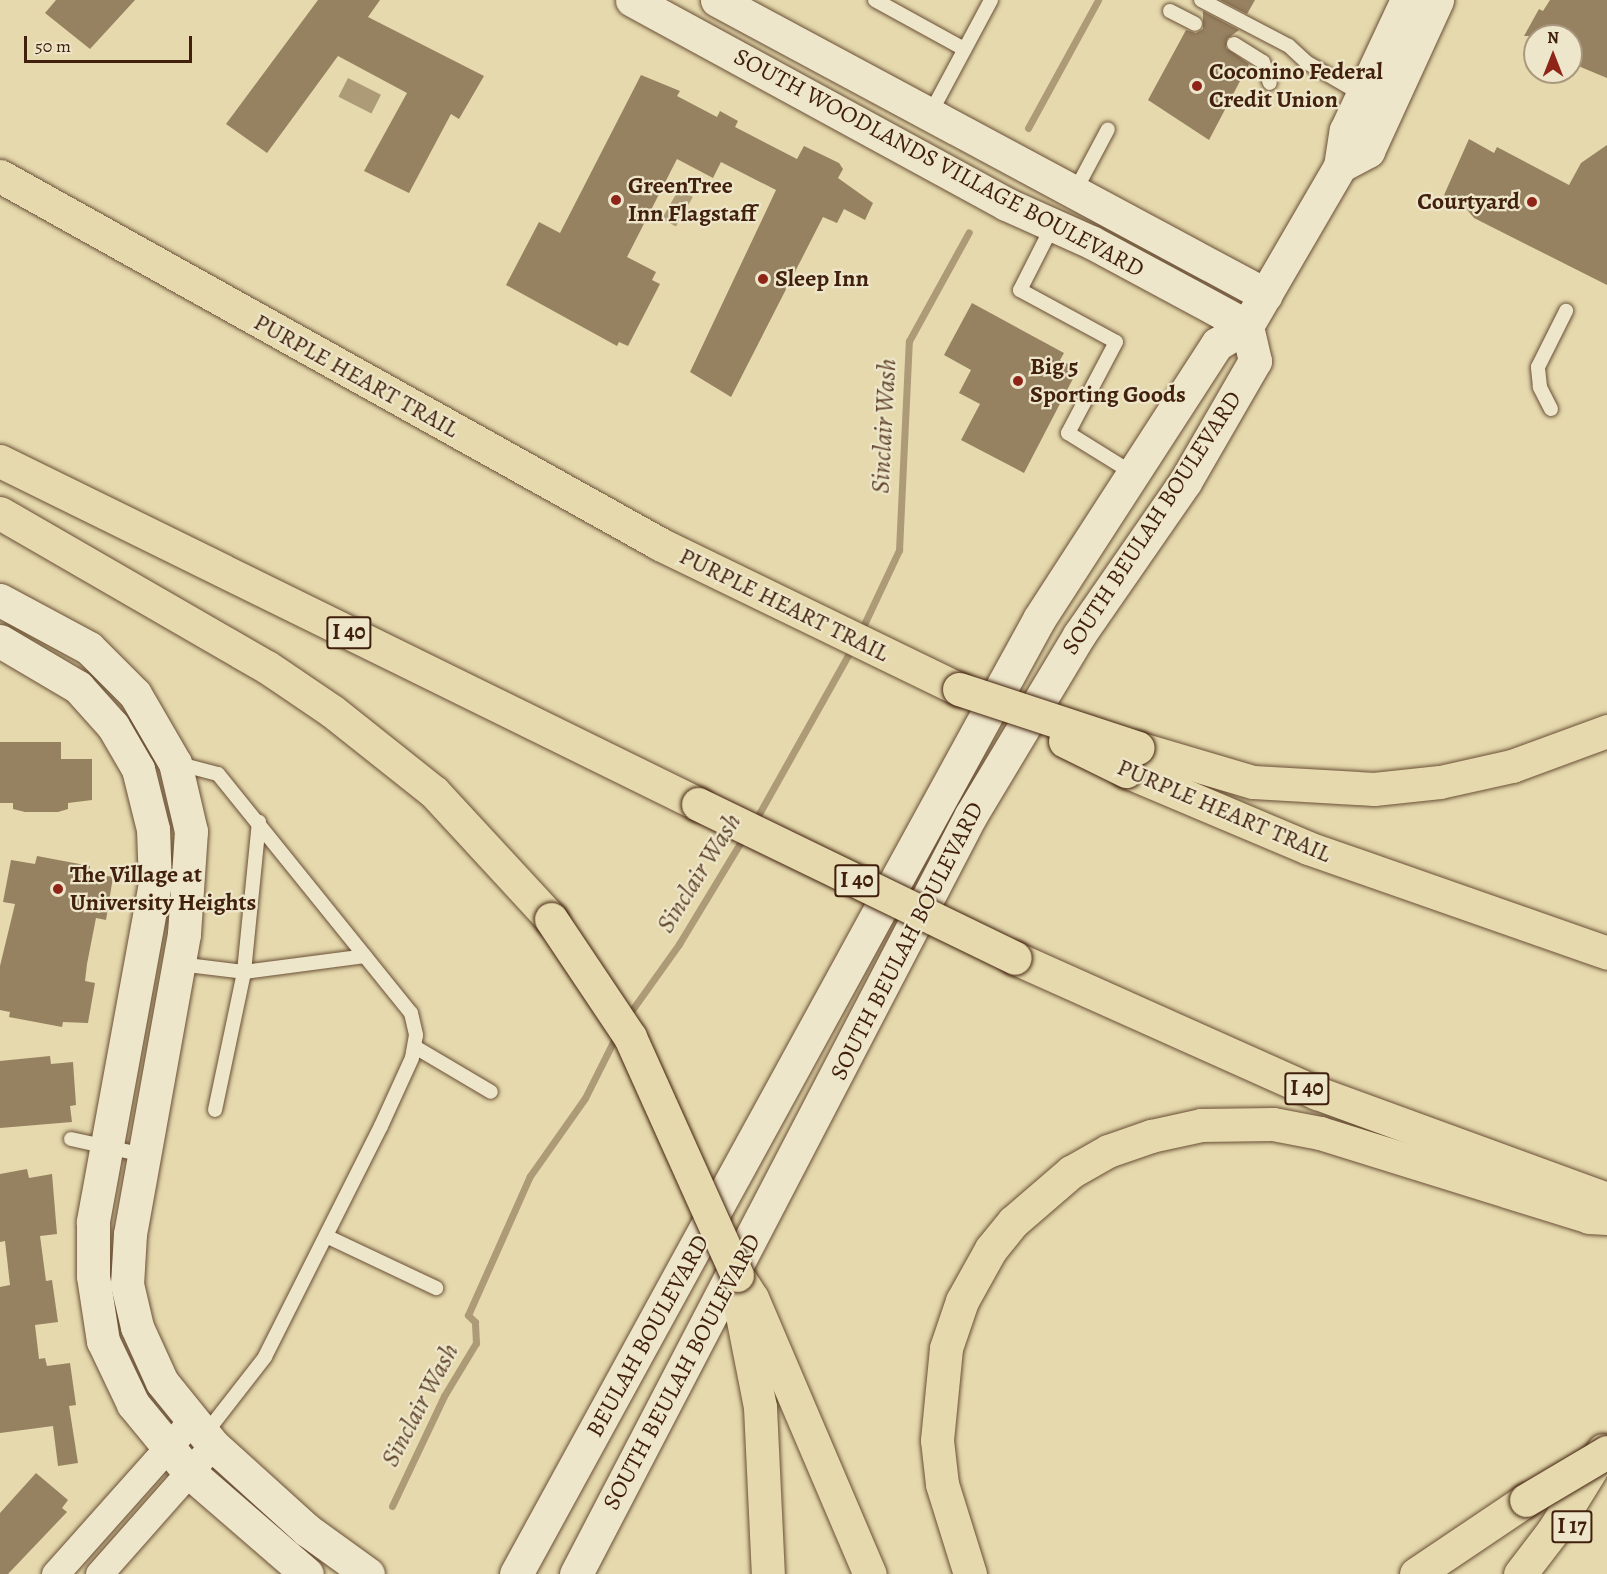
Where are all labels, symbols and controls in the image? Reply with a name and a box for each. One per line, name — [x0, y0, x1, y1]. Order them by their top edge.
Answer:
scale bar — [27, 24, 195, 62]
north arrow — [1523, 24, 1583, 84]
text: N — [1547, 27, 1559, 49]
text: 50 m — [35, 34, 71, 58]
street label: SOUTH WOODLANDS VILLAGE BOULEVARD — [729, 42, 1149, 284]
place label: Coconino Federal Credit Union — [1209, 58, 1383, 114]
marker: Coconino Federal Credit Union — [1190, 79, 1204, 93]
place label: GreenTree Inn Flagstaff — [628, 172, 756, 228]
place label: Courtyard — [1417, 188, 1520, 216]
marker: GreenTree Inn Flagstaff — [609, 193, 623, 207]
marker: Courtyard — [1525, 195, 1539, 209]
place label: Sleep Inn — [775, 265, 869, 293]
marker: Sleep Inn — [756, 272, 770, 286]
street label: PURPLE HEART TRAIL — [249, 308, 463, 444]
place label: Big 5 Sporting Goods — [1030, 353, 1186, 409]
water label: Sinclair Wash — [865, 358, 903, 494]
marker: Big 5 Sporting Goods — [1011, 374, 1025, 388]
street label: SOUTH BEULAH BOULEVARD — [1056, 386, 1248, 660]
street label: PURPLE HEART TRAIL — [675, 542, 893, 668]
road number: I 40 — [325, 614, 373, 652]
street label: PURPLE HEART TRAIL — [1113, 753, 1335, 869]
street label: SOUTH BEULAH BOULEVARD — [824, 797, 990, 1085]
water label: Sinclair Wash — [650, 807, 748, 939]
place label: The Village at University Heights — [70, 861, 256, 917]
road number: I 40 — [833, 862, 881, 900]
marker: The Village at University Heights — [51, 882, 65, 896]
road number: I 40 — [1283, 1070, 1331, 1108]
street label: SOUTH BEULAH BOULEVARD — [597, 1229, 767, 1515]
street label: BEULAH BOULEVARD — [580, 1230, 716, 1442]
water label: Sinclair Wash — [374, 1338, 466, 1472]
road number: I 17 — [1551, 1508, 1593, 1546]

